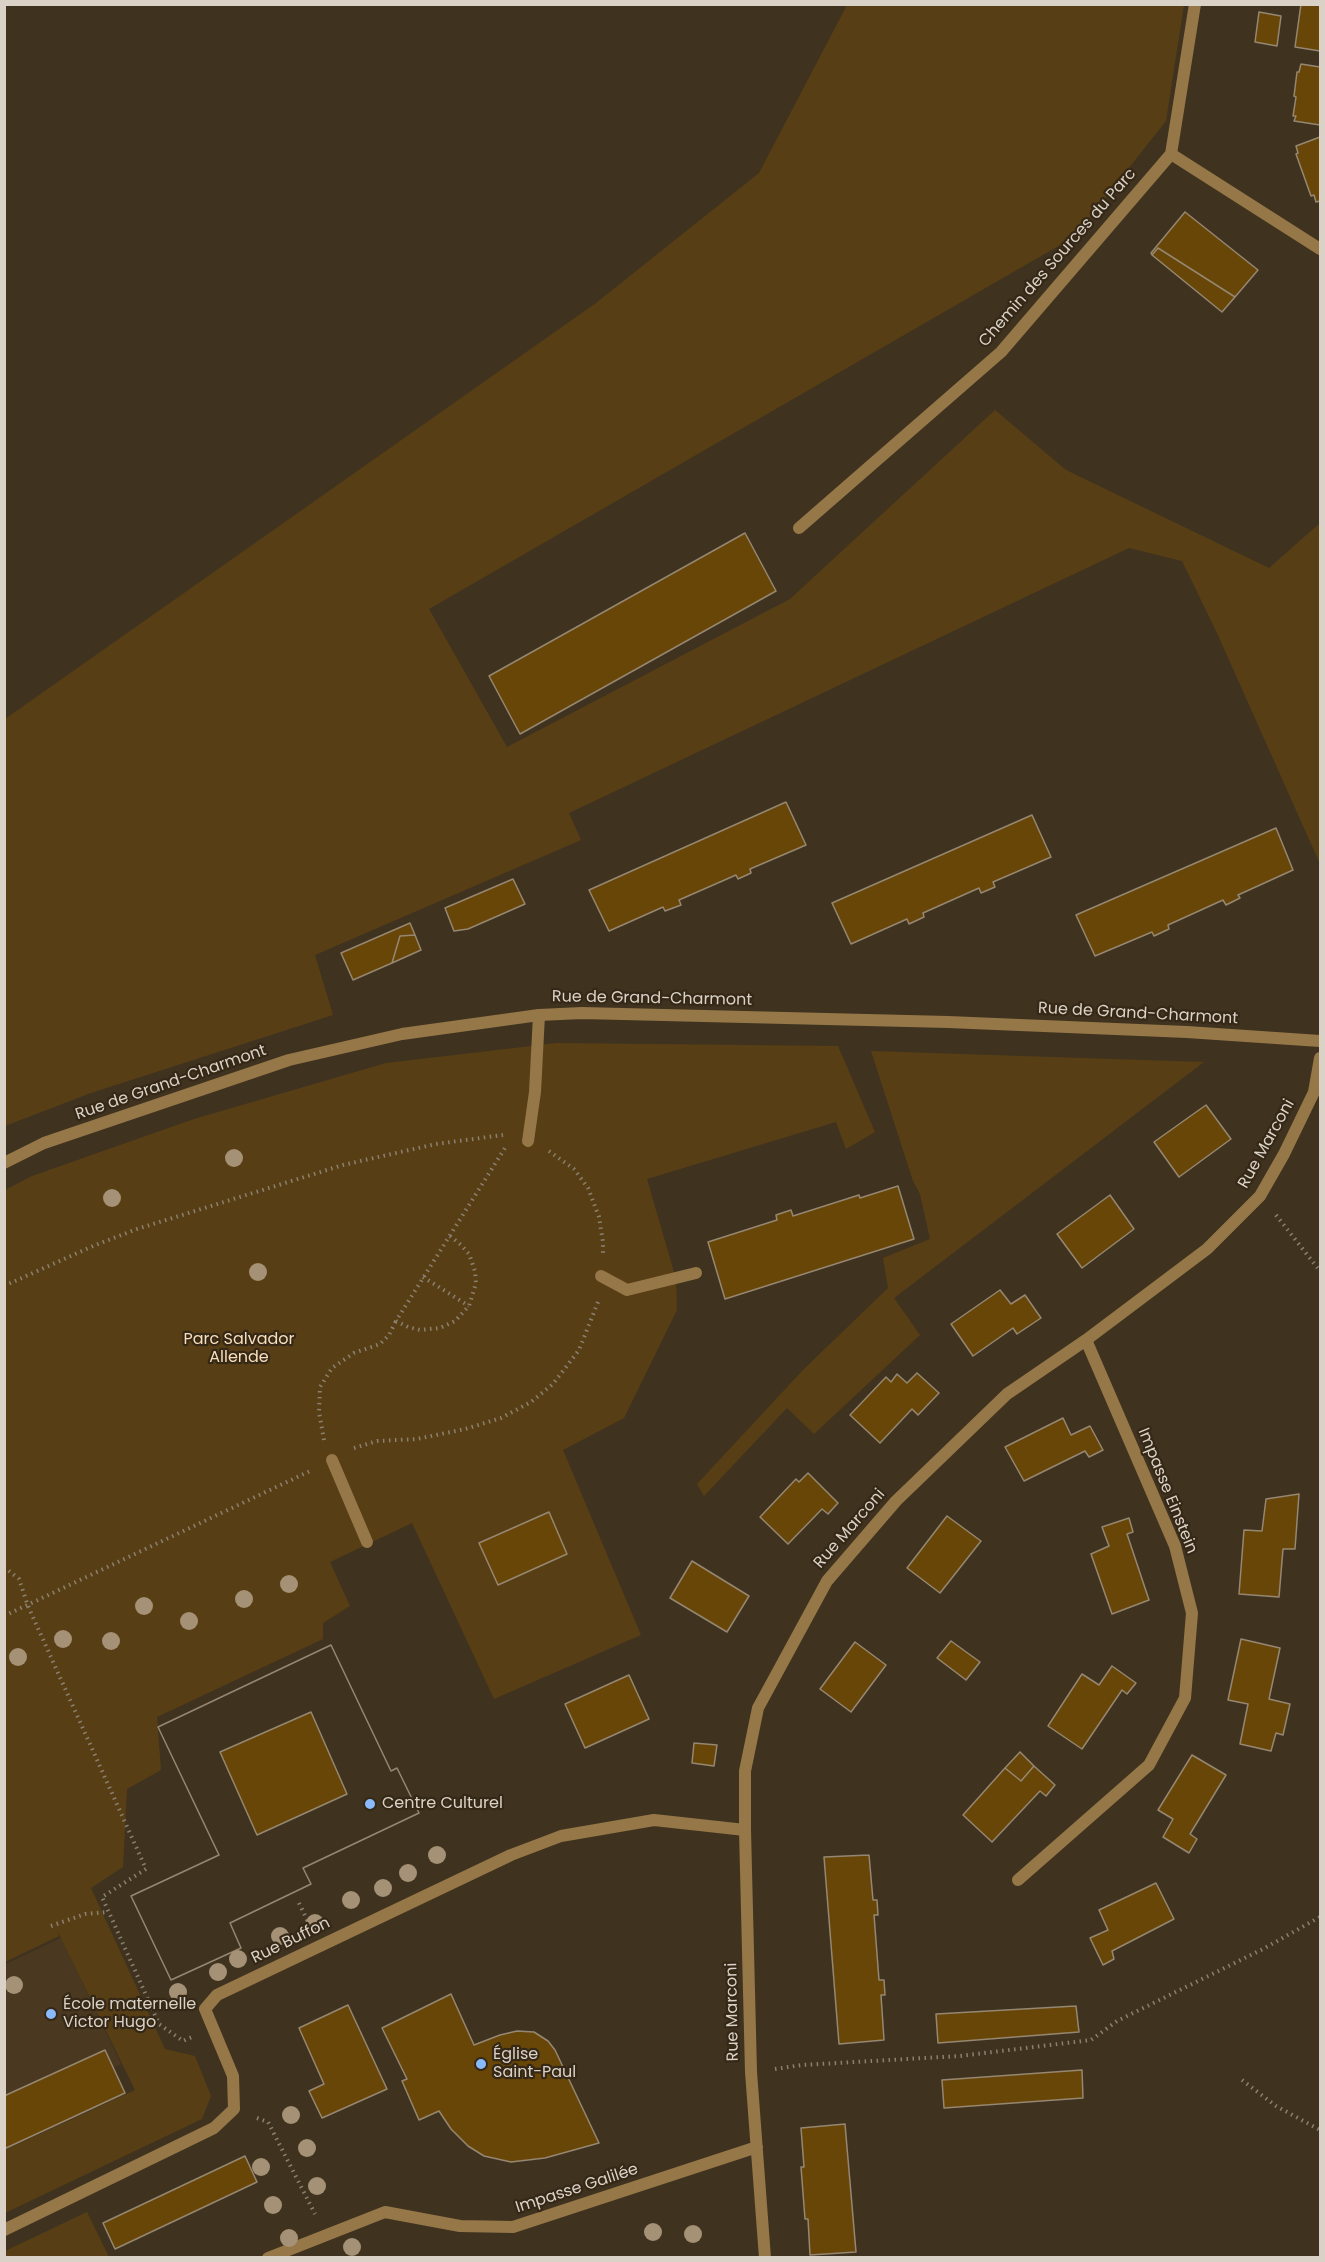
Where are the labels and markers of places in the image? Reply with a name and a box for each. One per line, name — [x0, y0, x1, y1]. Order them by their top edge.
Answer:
place label: Centre Culturel — [382, 1794, 503, 1814]
marker: Centre Culturel — [363, 1797, 377, 1811]
place label: École maternelle Victor Hugo — [63, 1995, 196, 2033]
marker: École maternelle Victor Hugo — [44, 2007, 58, 2021]
place label: Église Saint-Paul — [493, 2045, 576, 2083]
marker: Église Saint-Paul — [474, 2057, 488, 2071]

